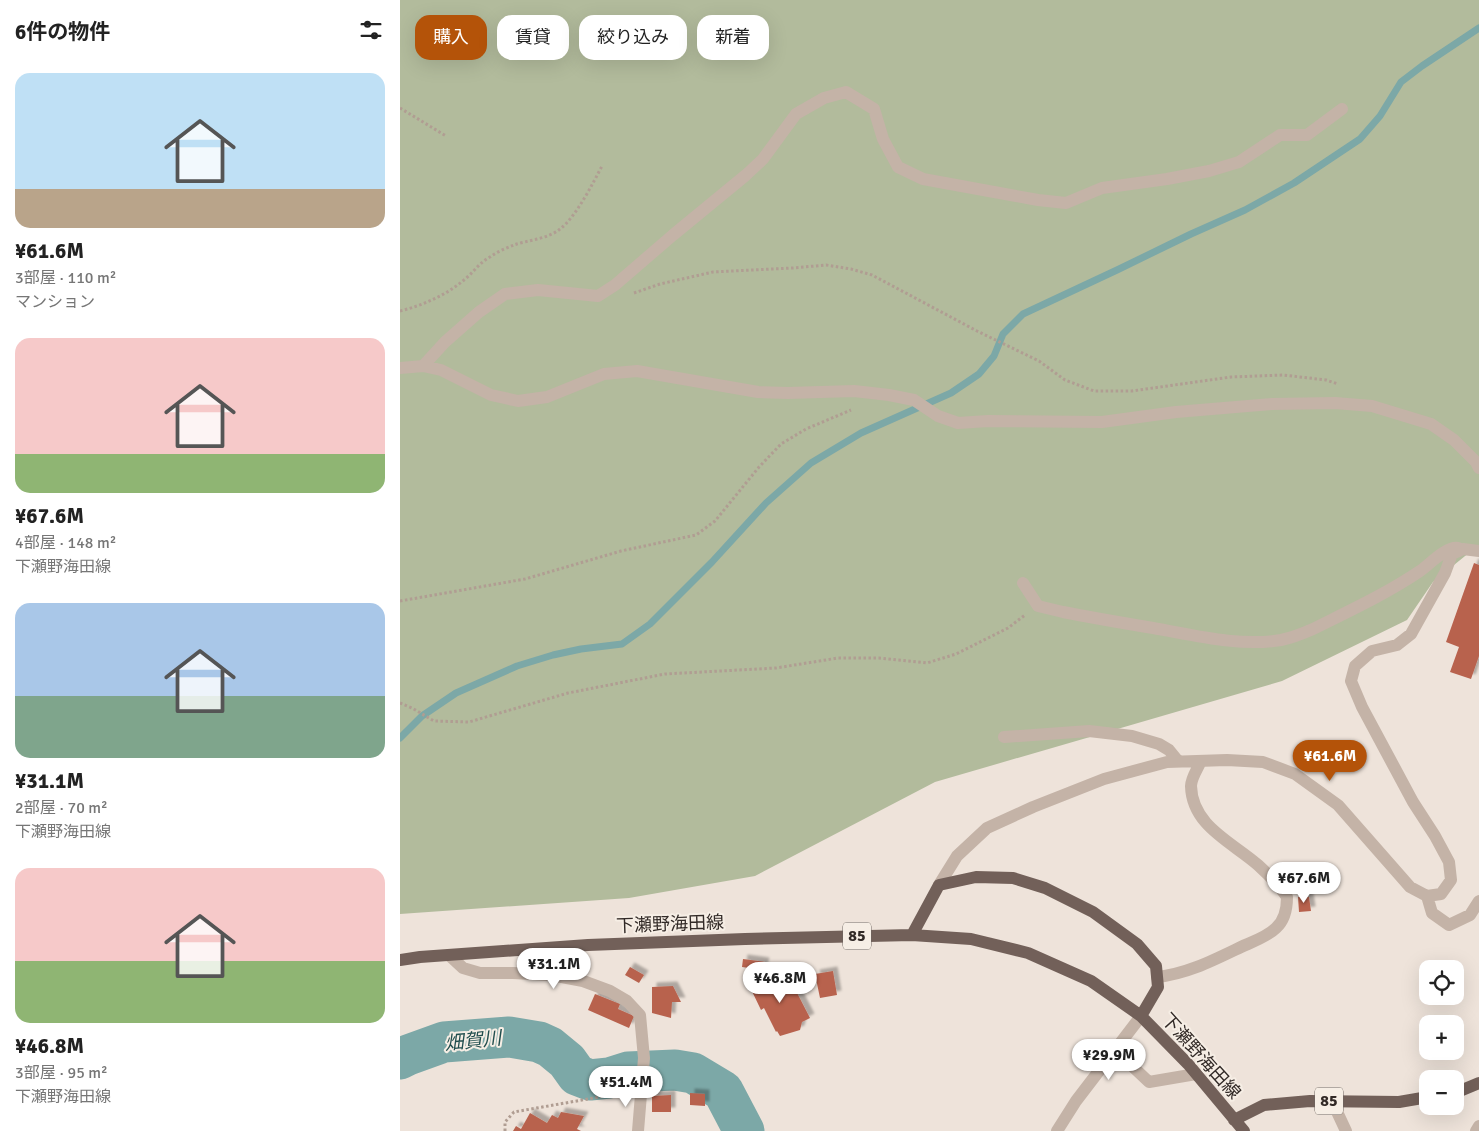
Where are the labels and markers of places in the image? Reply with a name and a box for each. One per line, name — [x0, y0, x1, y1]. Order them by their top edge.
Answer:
pin: ¥61.6M — [1289, 740, 1371, 782]
pin: ¥67.6M — [1263, 862, 1345, 904]
pin: ¥31.1M — [513, 948, 595, 990]
pin: ¥46.8M — [739, 962, 821, 1004]
pin: ¥29.9M — [1068, 1038, 1150, 1081]
pin: ¥51.4M — [585, 1066, 667, 1108]

